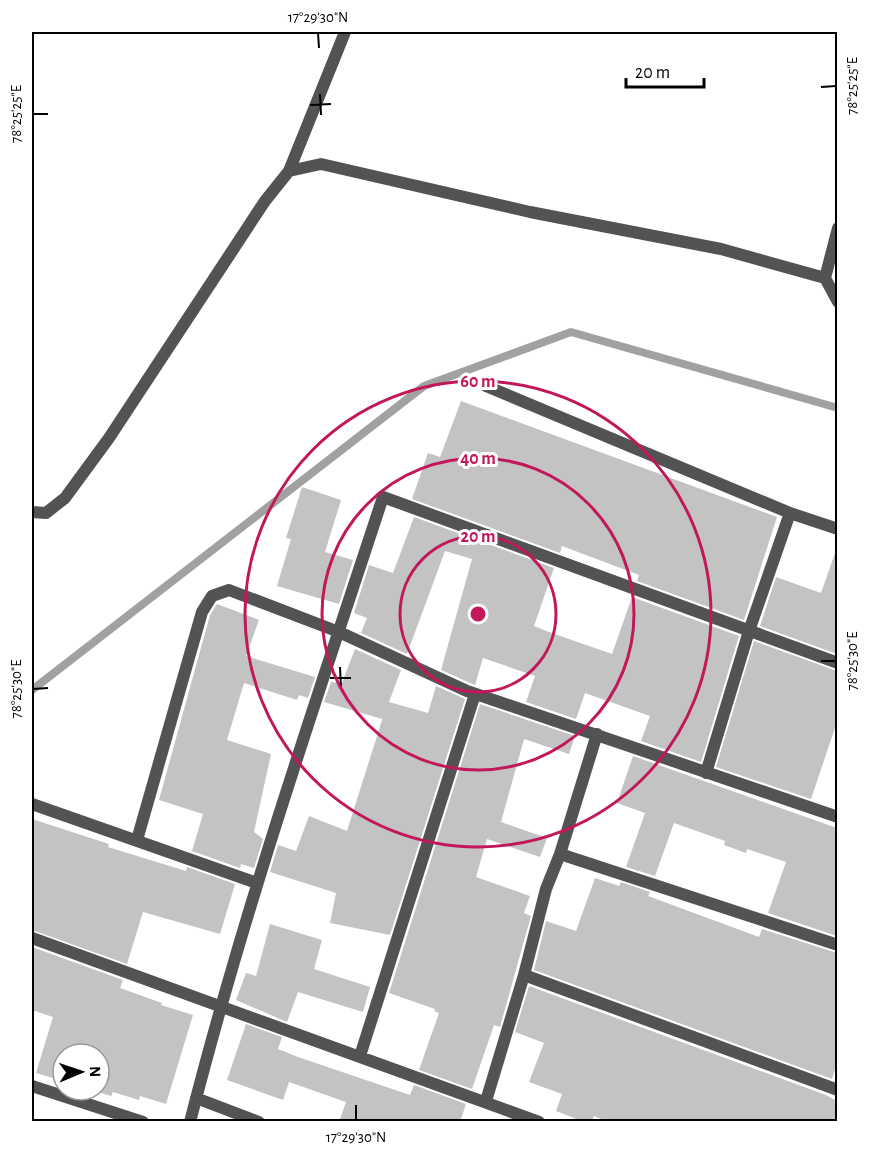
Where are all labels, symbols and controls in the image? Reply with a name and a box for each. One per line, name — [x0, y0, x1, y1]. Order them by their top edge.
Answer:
text: 17°29'30"N — [288, 10, 348, 25]
scale bar — [626, 51, 704, 89]
text: 78°25'25"E — [845, 57, 860, 115]
text: 20 m — [635, 64, 670, 82]
text: 78°25'25"E — [9, 85, 24, 143]
text: 60 m — [460, 373, 496, 391]
text: 40 m — [460, 450, 496, 468]
text: 20 m — [460, 528, 496, 546]
centre of rings — [468, 604, 488, 624]
text: 78°25'30"E — [845, 632, 860, 690]
text: 78°25'30"E — [9, 660, 24, 718]
north arrow — [51, 1042, 111, 1102]
text: N — [87, 1066, 103, 1077]
text: 17°29'30"N — [326, 1130, 386, 1145]

